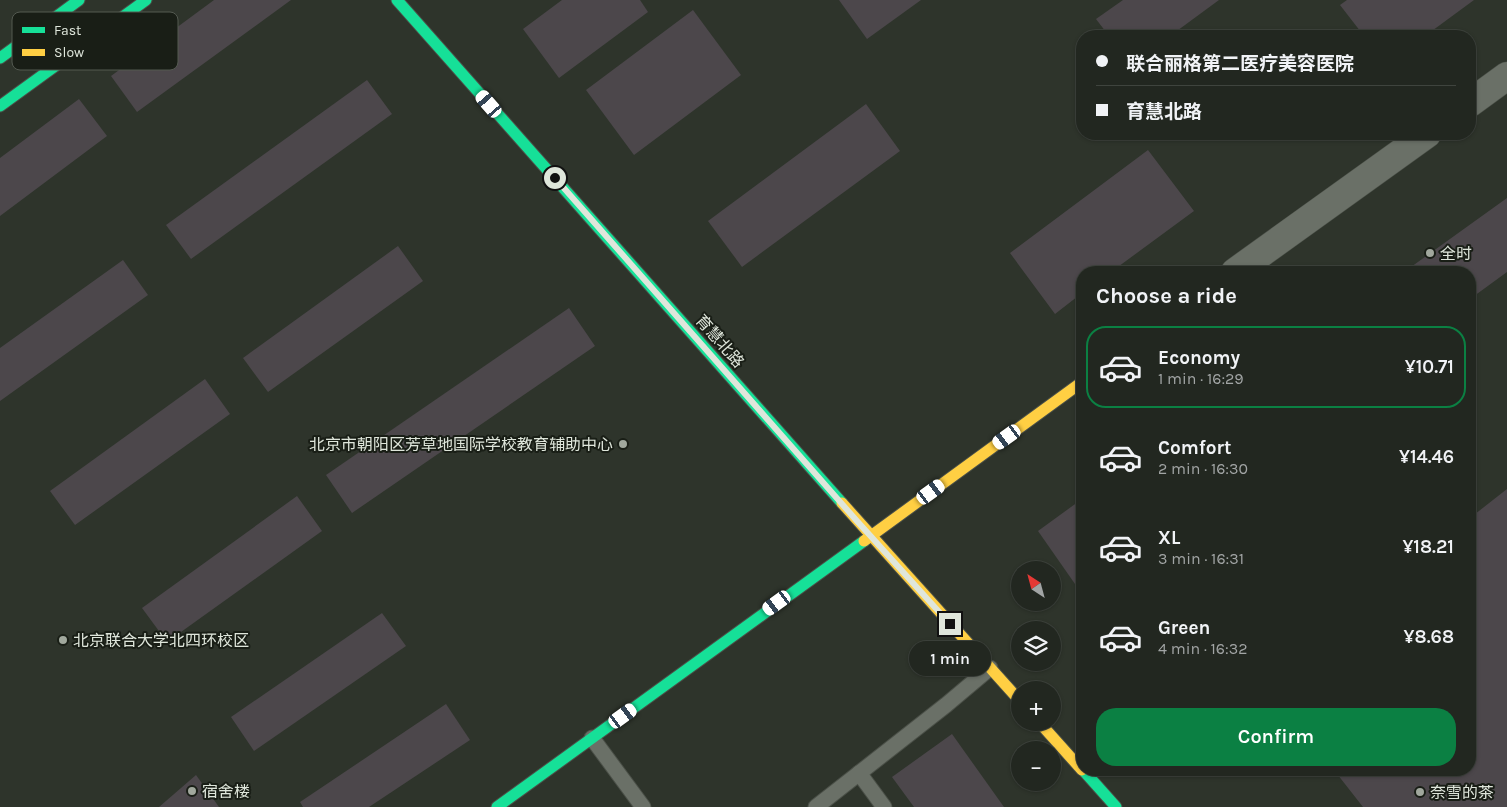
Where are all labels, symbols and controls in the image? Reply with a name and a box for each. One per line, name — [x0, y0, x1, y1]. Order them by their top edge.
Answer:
legend — [12, 12, 178, 70]
text: Fast — [54, 22, 81, 39]
text: Slow — [54, 44, 84, 61]
text: 联合丽格第二医疗美容医院 — [1126, 53, 1354, 75]
car — [473, 88, 504, 120]
text: 育慧北路 — [1126, 101, 1202, 123]
route start — [544, 167, 566, 189]
place label: 全时 — [1440, 244, 1472, 263]
marker: 全时 — [1424, 247, 1436, 259]
text: Choose a ride — [1096, 283, 1237, 309]
street label: 育慧北路 — [692, 311, 748, 371]
icon: car — [1098, 345, 1143, 390]
text: Economy — [1158, 347, 1240, 369]
text: ¥10.71 — [1405, 356, 1454, 378]
text: 1 min · 16:29 — [1158, 369, 1244, 388]
car — [990, 422, 1023, 452]
place label: 北京市朝阳区芳草地国际学校教育辅助中心 — [309, 435, 613, 454]
icon: car — [1098, 435, 1143, 480]
text: Comfort — [1158, 437, 1232, 459]
marker: 北京市朝阳区芳草地国际学校教育辅助中心 — [617, 438, 629, 450]
text: ¥14.46 — [1399, 446, 1454, 468]
text: 2 min · 16:30 — [1158, 459, 1248, 478]
car — [914, 477, 947, 507]
icon: car — [1098, 525, 1143, 570]
text: XL — [1158, 527, 1180, 549]
text: ¥18.21 — [1402, 536, 1454, 558]
text: 3 min · 16:31 — [1158, 549, 1244, 568]
north arrow — [1011, 561, 1061, 611]
map controls — [1011, 561, 1061, 791]
car — [760, 588, 793, 618]
route end — [939, 613, 961, 635]
icon: car — [1098, 615, 1143, 660]
text: Green — [1158, 617, 1210, 639]
button: layers — [1011, 621, 1061, 671]
text: ¥8.68 — [1404, 626, 1454, 648]
place label: 北京联合大学北四环校区 — [73, 631, 249, 650]
marker: 北京联合大学北四环校区 — [57, 634, 69, 646]
text: 4 min · 16:32 — [1158, 639, 1247, 658]
callout: 1 min — [909, 642, 991, 676]
text: 1 min — [930, 649, 970, 668]
button: + — [1011, 681, 1061, 731]
car — [606, 701, 639, 731]
button: Confirm — [1096, 708, 1456, 766]
button: − — [1011, 741, 1061, 791]
place label: 宿舍楼 — [202, 782, 250, 801]
place label: 奈雪的茶 — [1430, 783, 1494, 802]
marker: 宿舍楼 — [186, 785, 198, 797]
marker: 奈雪的茶 — [1414, 786, 1426, 798]

